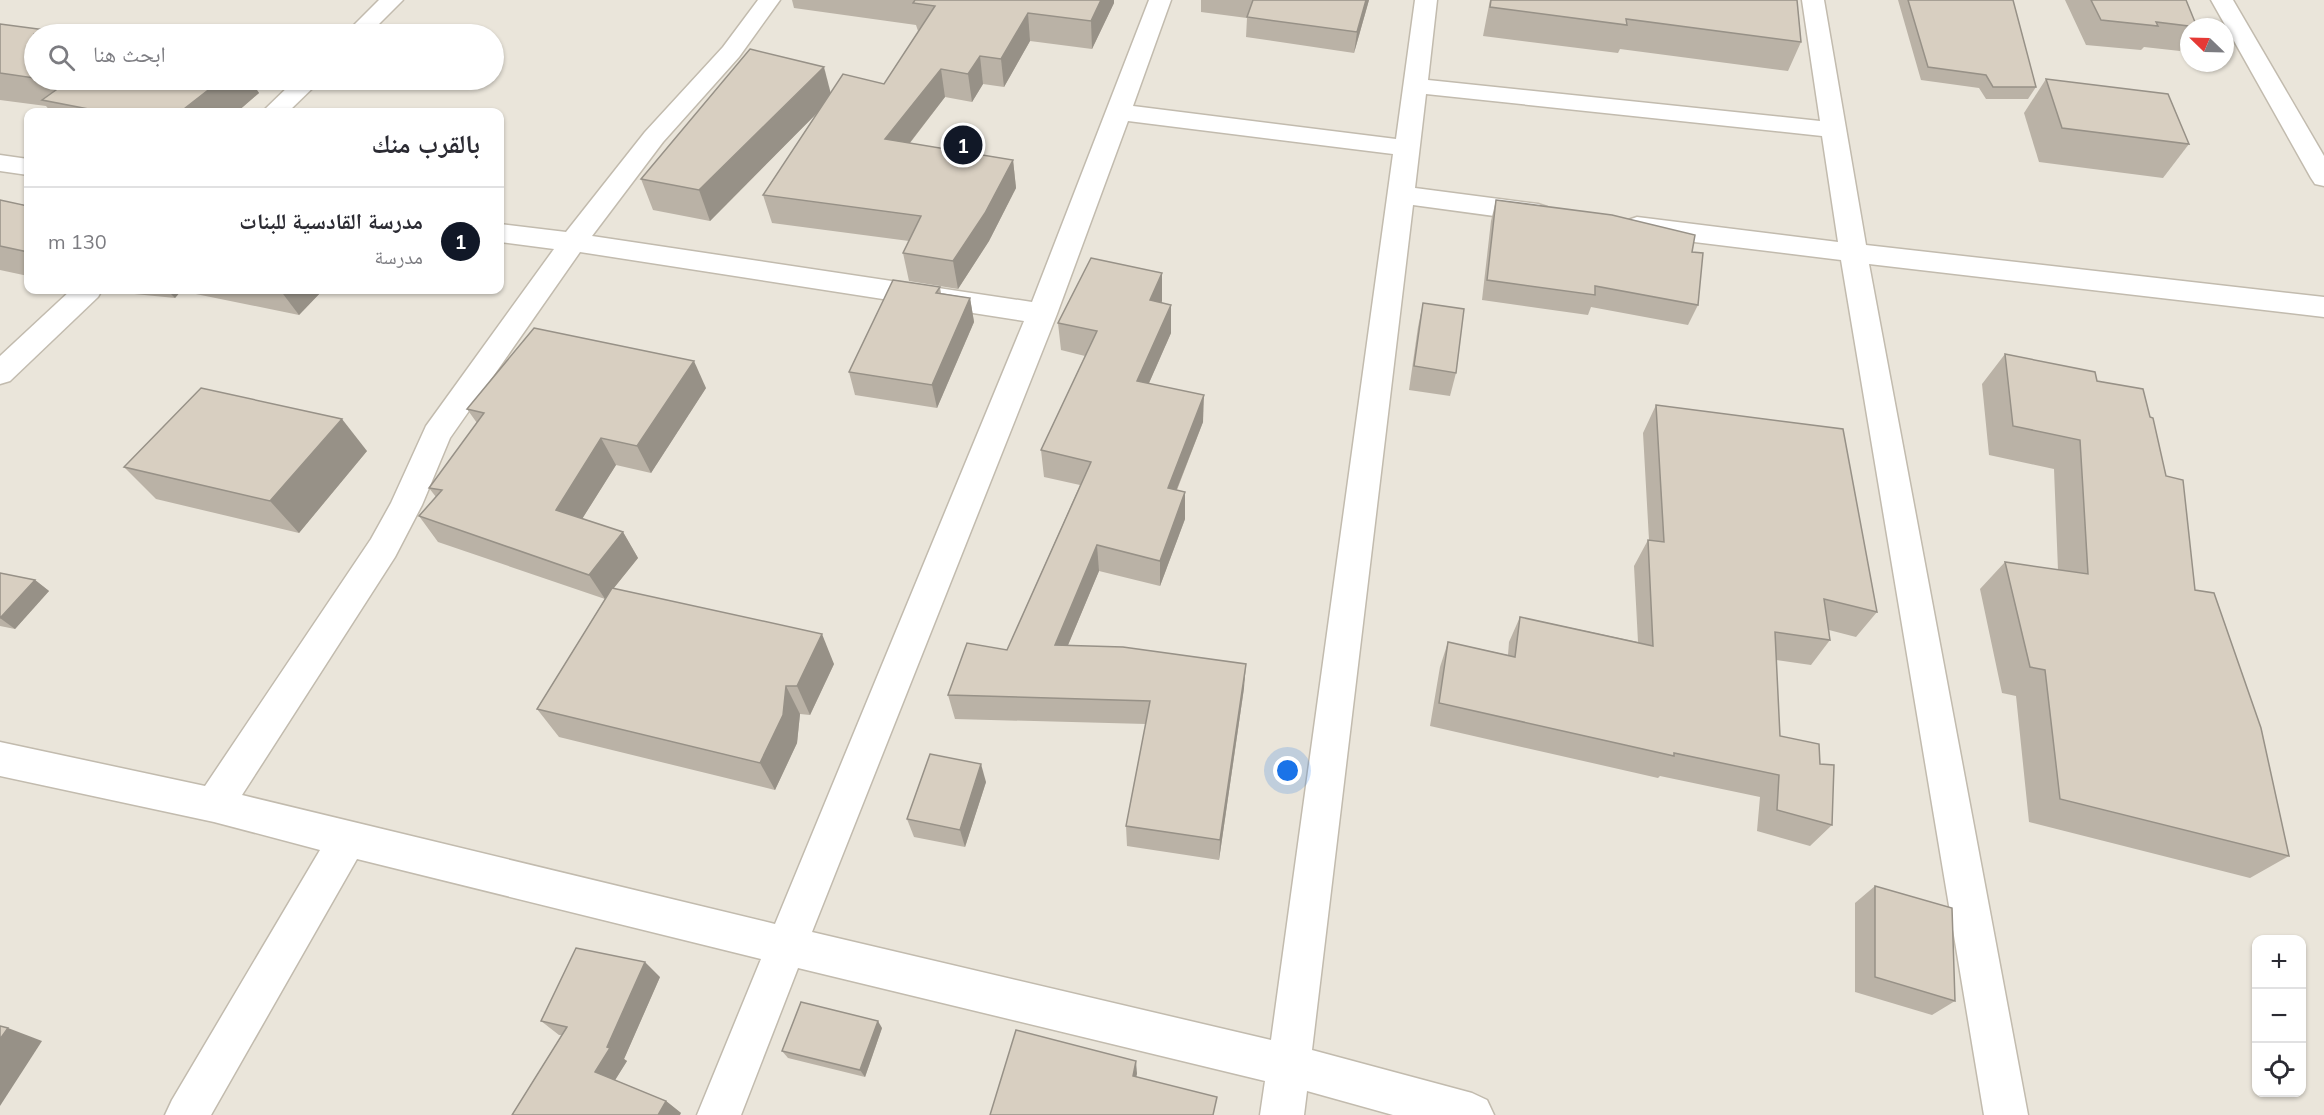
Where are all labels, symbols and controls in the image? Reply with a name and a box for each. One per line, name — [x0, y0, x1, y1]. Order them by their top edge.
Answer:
north arrow — [2180, 18, 2234, 72]
search box — [24, 24, 504, 90]
text: ابحث هنا — [93, 40, 166, 68]
icon: search — [45, 41, 78, 74]
pin: 1 — [944, 122, 982, 168]
text: بالقرب منك — [371, 127, 480, 160]
text: مدرسة القادسية للبنات — [239, 207, 423, 235]
text: 130 m — [48, 229, 107, 254]
text: 1 — [455, 229, 467, 254]
text: مدرسة — [374, 244, 423, 269]
your location — [1273, 756, 1302, 785]
map controls — [2252, 935, 2306, 1097]
button: + — [2252, 935, 2306, 989]
button: − — [2252, 989, 2306, 1043]
button: locate — [2252, 1043, 2306, 1097]

